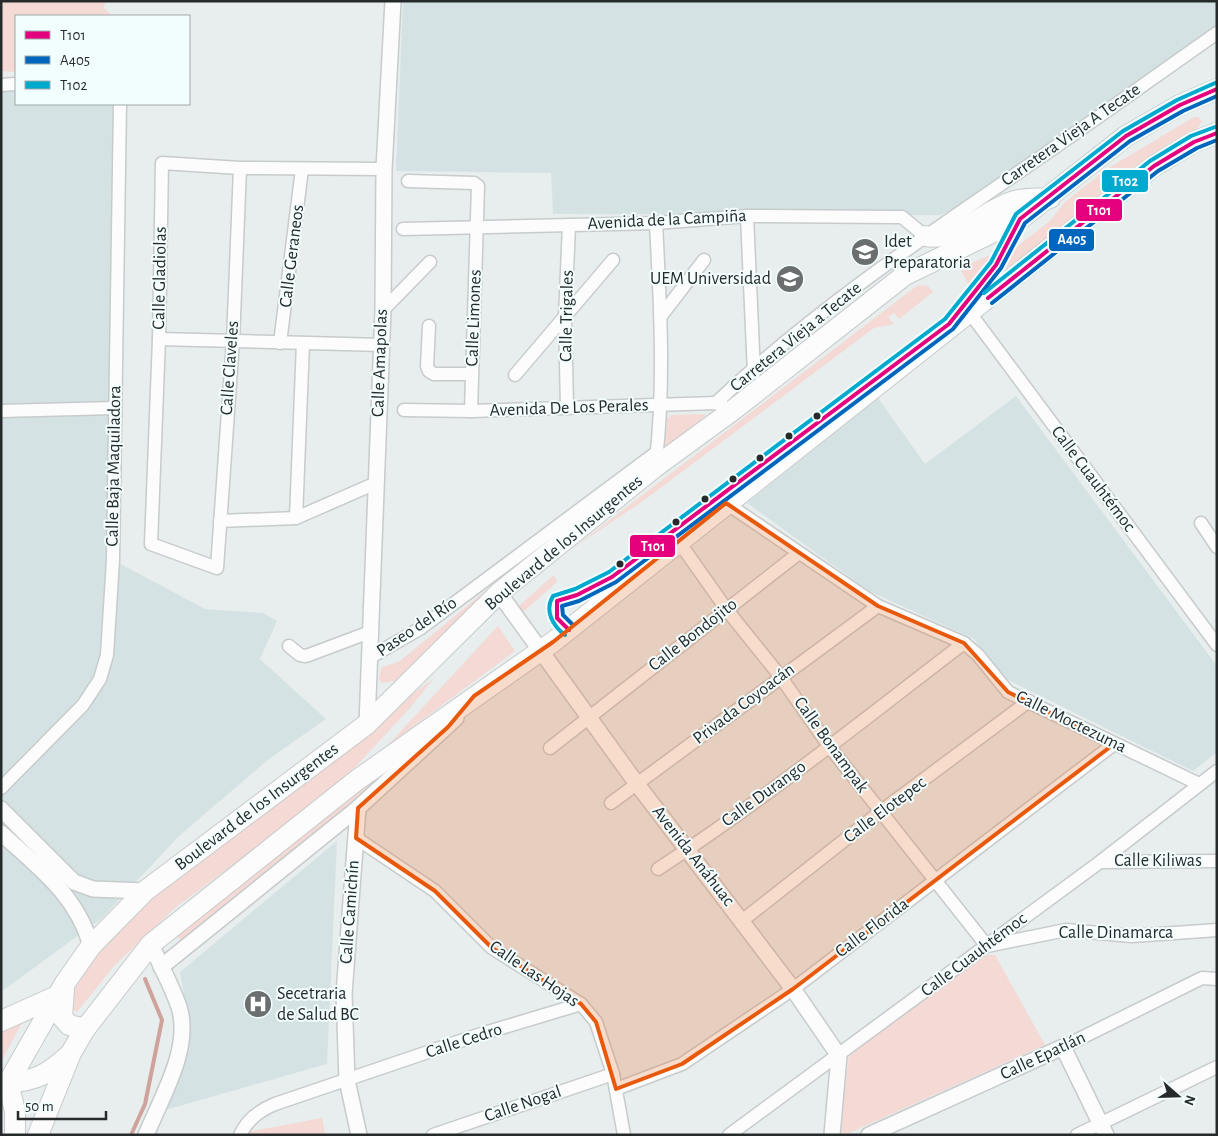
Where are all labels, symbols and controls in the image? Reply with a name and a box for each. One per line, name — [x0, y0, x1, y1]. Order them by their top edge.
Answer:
legend — [15, 15, 190, 105]
text: T101 — [60, 28, 86, 43]
text: A405 — [60, 53, 90, 68]
text: T102 — [60, 78, 87, 93]
street label: Carretera Vieja A Tecate — [998, 80, 1144, 190]
line badge: T102 — [1101, 169, 1149, 193]
text: T102 — [1112, 175, 1138, 189]
line badge: T101 — [1075, 198, 1123, 222]
street label: Calle Geraneos — [277, 204, 307, 308]
text: T101 — [1087, 204, 1111, 218]
street label: Avenida de la Campiña — [587, 207, 747, 233]
street label: Calle Gladiolas — [150, 226, 170, 330]
line badge: A405 — [1048, 228, 1095, 252]
place label: Idet Preparatoria — [884, 233, 971, 272]
text: A405 — [1058, 233, 1086, 247]
school or university icon: Idet Preparatoria — [850, 237, 880, 267]
school or university icon: UEM Universidad — [775, 264, 805, 294]
street label: Calle Limones — [463, 269, 485, 367]
street label: Calle Trigales — [557, 270, 577, 362]
place label: UEM Universidad — [650, 270, 771, 288]
street label: Carretera Vieja a Tecate — [727, 279, 865, 395]
street label: Calle Amapolas — [369, 309, 391, 417]
street label: Calle Claveles — [218, 320, 242, 416]
street label: Calle Baja Maquiladora — [104, 385, 124, 547]
street label: Avenida De Los Perales — [489, 396, 649, 420]
unlabelled marker — [812, 411, 822, 421]
street label: Calle Cuauhtémoc — [1048, 423, 1138, 535]
unlabelled marker — [784, 431, 794, 441]
unlabelled marker — [755, 453, 765, 463]
street label: Boulevard de los Insurgentes — [482, 472, 646, 614]
unlabelled marker — [728, 474, 738, 484]
unlabelled marker — [700, 494, 710, 504]
unlabelled marker — [671, 517, 681, 527]
line badge: T101 — [629, 534, 676, 558]
text: T101 — [641, 540, 665, 554]
unlabelled marker — [615, 559, 625, 569]
street label: Paseo del Río — [374, 594, 460, 660]
street label: Calle Bondojito — [645, 595, 741, 675]
street label: Privada Coyoacán — [690, 660, 798, 748]
street label: Calle Moctezuma — [1013, 688, 1129, 756]
street label: Calle Bonampak — [790, 694, 872, 797]
street label: Boulevard de los Insurgentes — [172, 740, 342, 874]
street label: Calle Durango — [719, 757, 810, 830]
street label: Calle Elotepec — [840, 773, 930, 847]
street label: Avenida Anáhuac — [648, 803, 738, 909]
street label: Calle Kiliwas — [1114, 852, 1202, 870]
street label: Calle Camichín — [337, 859, 363, 965]
street label: Calle Florida — [832, 895, 912, 961]
street label: Calle Cuauhtémoc — [918, 910, 1030, 1000]
street label: Calle Dinamarca — [1059, 924, 1173, 942]
street label: Calle Las Hojas — [486, 938, 582, 1010]
place label: Secetraria de Salud BC — [277, 985, 359, 1024]
hospital icon: Secetraria de Salud BC — [243, 989, 273, 1019]
street label: Calle Cedro — [424, 1020, 505, 1062]
street label: Calle Epatlán — [998, 1028, 1088, 1084]
north arrow — [1153, 1071, 1203, 1121]
street label: Calle Nogal — [482, 1082, 564, 1126]
scale bar — [18, 1088, 105, 1120]
text: N — [1181, 1093, 1198, 1107]
text: 50 m — [25, 1099, 54, 1114]

